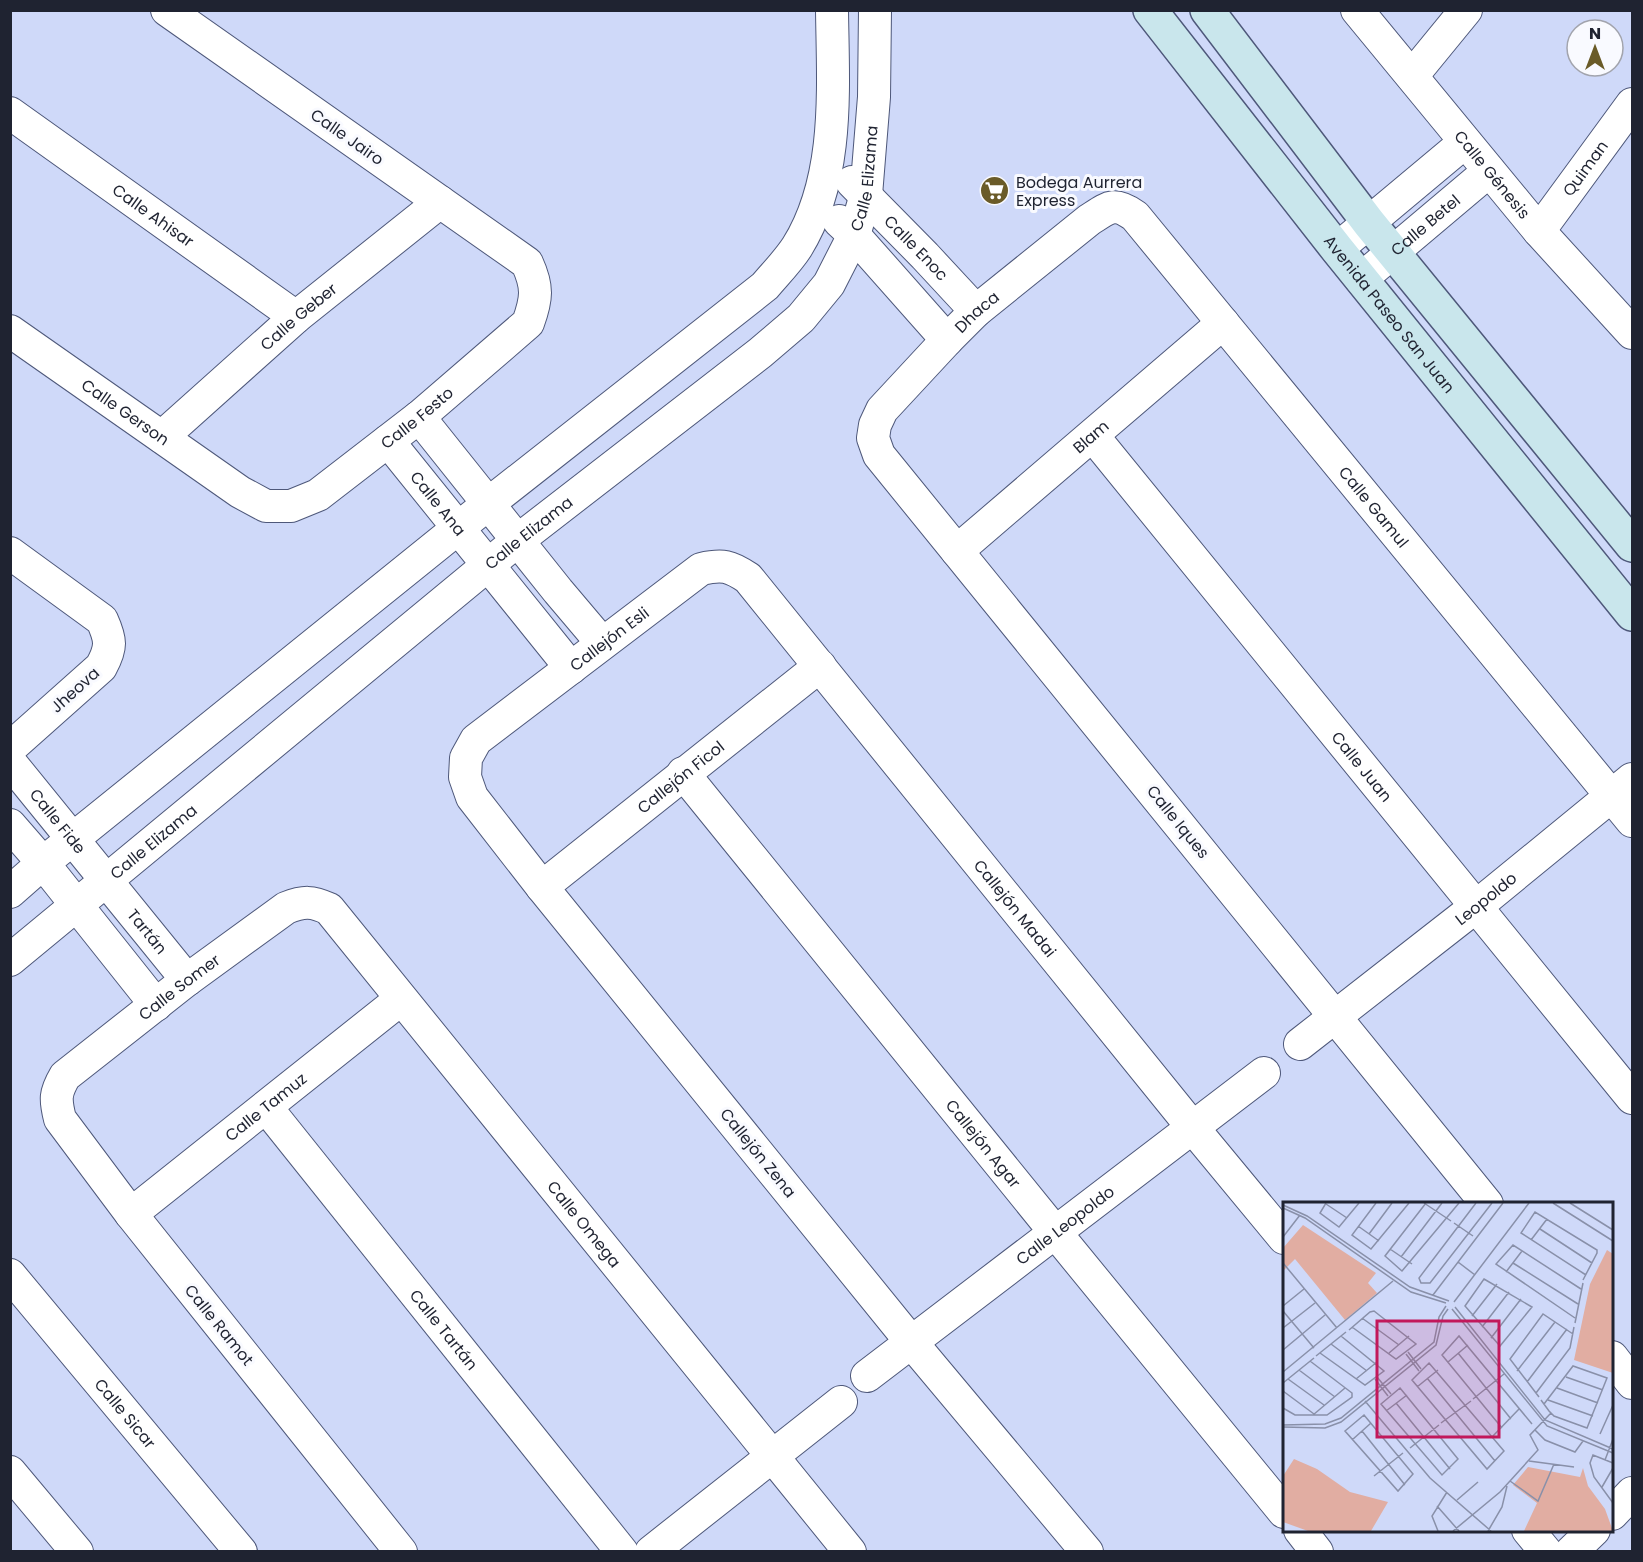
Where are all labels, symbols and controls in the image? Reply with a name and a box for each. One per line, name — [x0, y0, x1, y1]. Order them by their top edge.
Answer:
north arrow — [1565, 18, 1625, 78]
text: N — [1589, 22, 1601, 45]
street label: Calle Jairo — [306, 103, 388, 171]
street label: Calle Elizama — [844, 125, 883, 234]
street label: Calle Génesis — [1449, 125, 1536, 224]
street label: Quiman — [1557, 135, 1613, 201]
place label: Bodega Aurrera Express — [1016, 171, 1142, 212]
supermarket icon: Bodega Aurrera Express — [979, 175, 1011, 207]
street label: Calle Ahisar — [108, 178, 199, 252]
street label: Calle Betel — [1385, 189, 1465, 261]
street label: Calle Enoc — [879, 210, 954, 286]
street label: Avenida Paseo San Juan — [1319, 230, 1460, 398]
street label: Calle Geber — [255, 277, 342, 356]
street label: Dhaca — [949, 285, 1004, 338]
street label: Calle Gerson — [77, 373, 174, 451]
street label: Calle Festo — [376, 381, 458, 454]
street label: Blam — [1068, 414, 1114, 459]
street label: Calle Gamul — [1334, 461, 1414, 552]
street label: Calle Ana — [405, 466, 471, 541]
street label: Calle Elizama — [480, 491, 578, 575]
street label: Callejón Esli — [565, 601, 654, 676]
street label: Jheova — [45, 662, 105, 718]
street label: Calle Juan — [1326, 726, 1398, 807]
street label: Callejón Ficol — [632, 735, 729, 819]
street label: Calle Iques — [1141, 780, 1215, 864]
street label: Calle Fide — [24, 783, 91, 859]
street label: Calle Elizama — [105, 799, 202, 884]
street label: Callejón Madai — [969, 854, 1062, 962]
street label: Leopoldo — [1450, 866, 1521, 930]
street label: Tartán — [122, 904, 173, 959]
street label: Calle Somer — [133, 948, 225, 1026]
street label: Calle Tamuz — [220, 1067, 311, 1147]
street label: Callejón Agar — [940, 1094, 1026, 1193]
street label: Callejón Zena — [715, 1103, 801, 1203]
street label: Calle Omega — [542, 1176, 626, 1272]
street label: Calle Leopoldo — [1011, 1180, 1119, 1270]
inset map — [1283, 1202, 1613, 1532]
street label: Calle Ramot — [179, 1280, 259, 1371]
street label: Calle Tartán — [405, 1284, 484, 1375]
street label: Calle Sicar — [89, 1373, 161, 1453]

